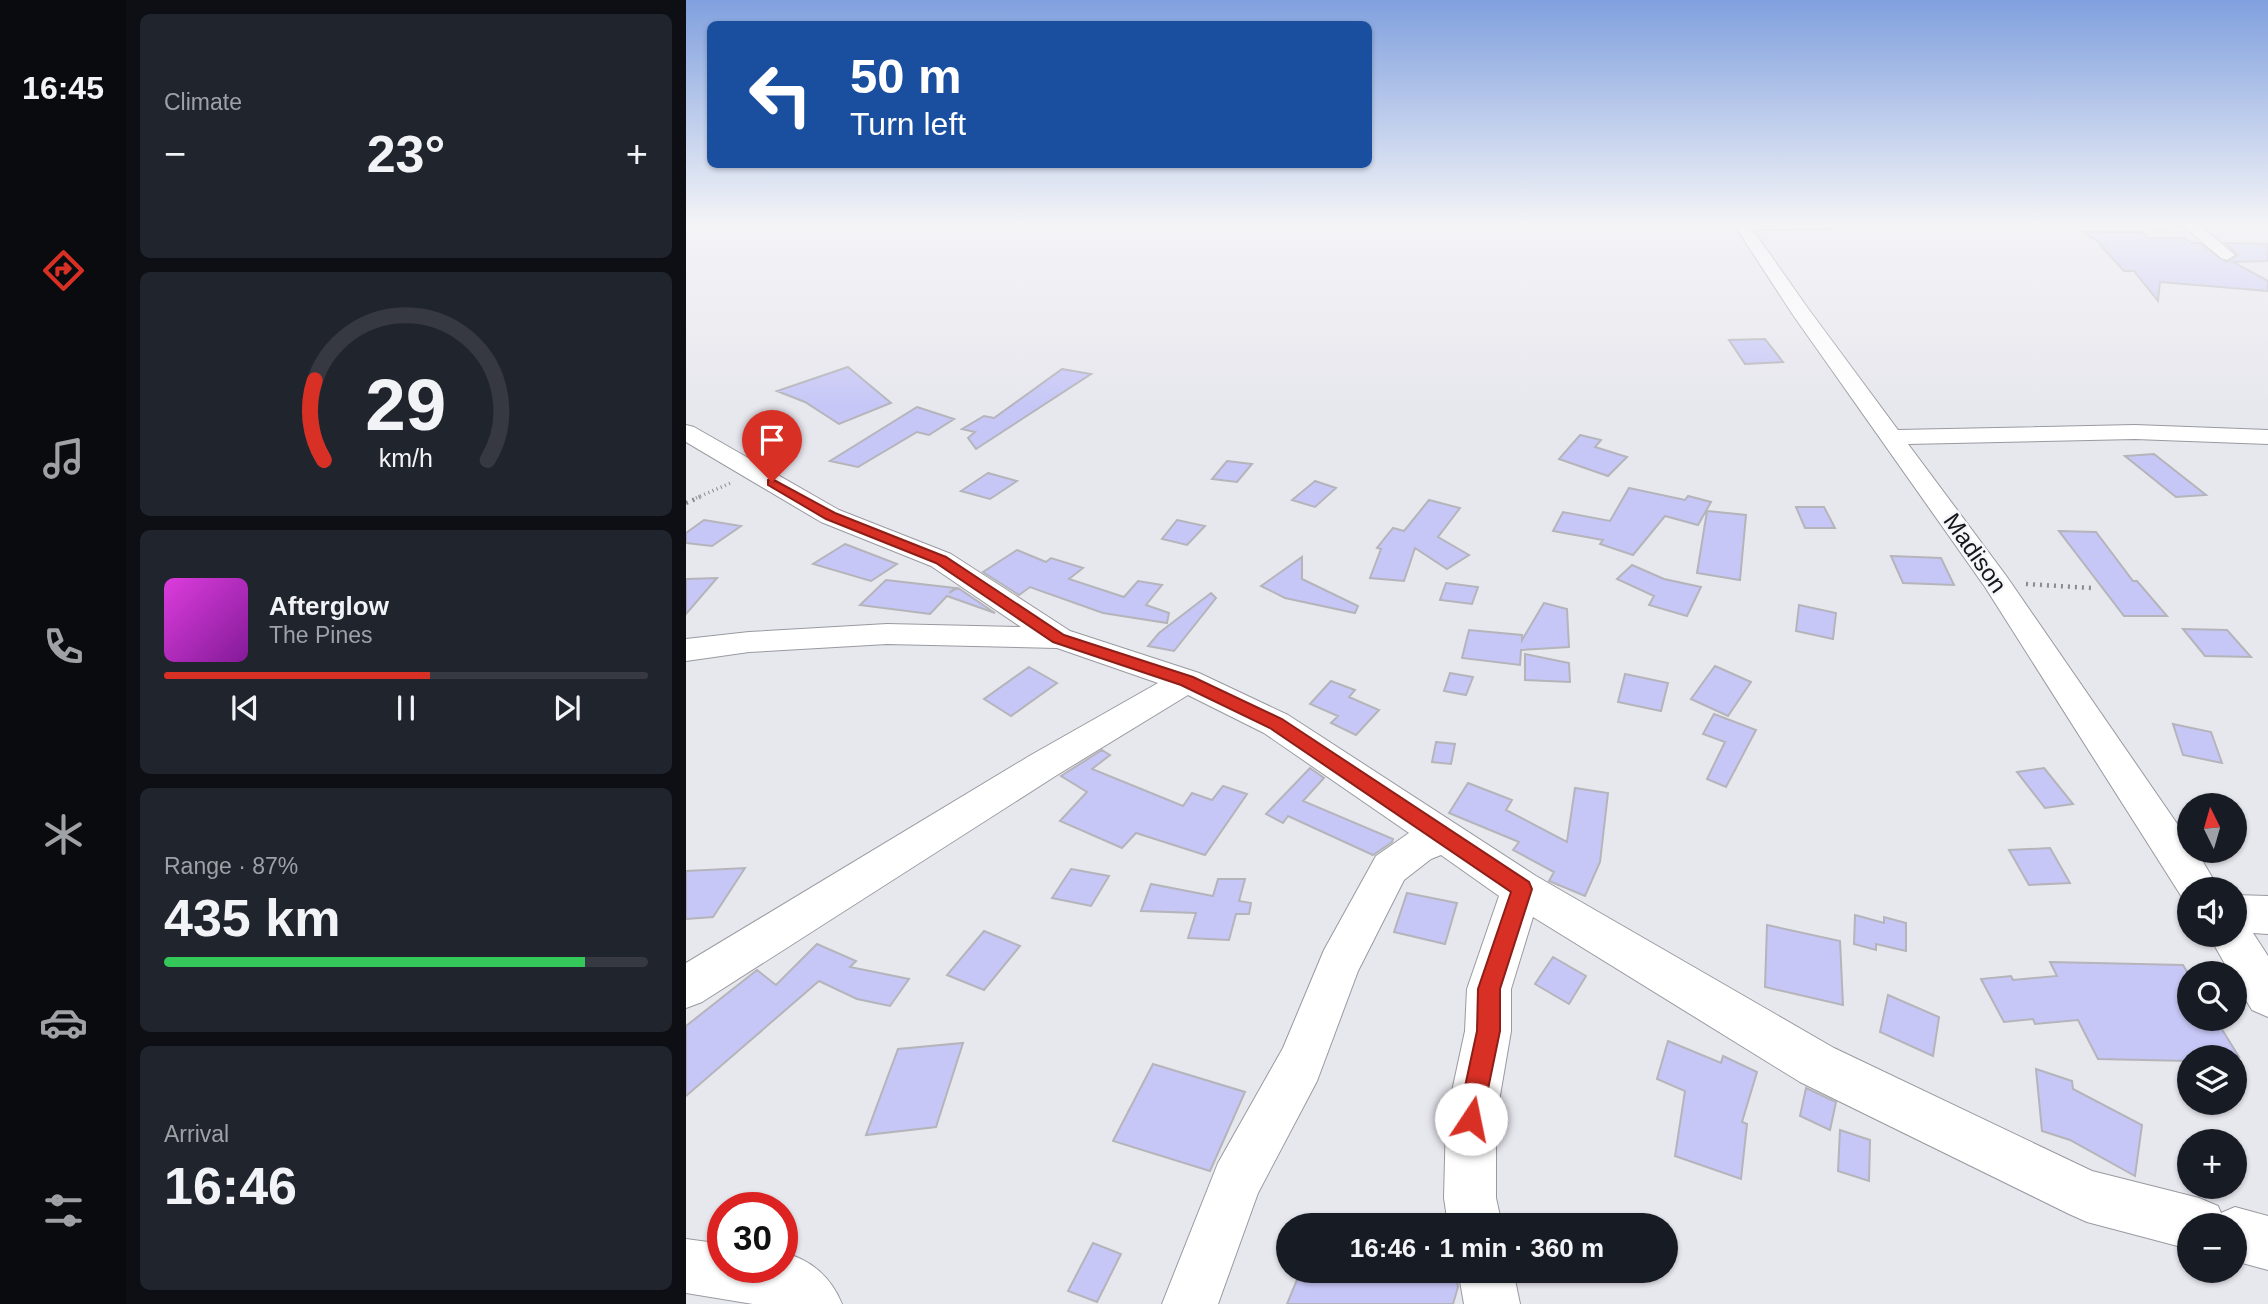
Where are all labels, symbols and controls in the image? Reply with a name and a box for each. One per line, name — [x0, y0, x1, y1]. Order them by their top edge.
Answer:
icon: left — [735, 49, 826, 140]
text: 50 m — [850, 49, 962, 103]
text: 16:45 — [22, 70, 104, 106]
text: Climate — [164, 89, 242, 115]
text: Turn left — [850, 106, 966, 142]
text: 23° — [367, 125, 445, 183]
text: − — [164, 133, 186, 175]
text: + — [626, 133, 648, 175]
icon: directions — [39, 246, 88, 295]
text: 29 — [366, 364, 446, 445]
pin — [742, 410, 802, 482]
icon: arrive — [753, 421, 791, 459]
icon: music — [39, 434, 88, 483]
text: km/h — [379, 444, 433, 472]
street label: Madison — [1938, 508, 2012, 598]
text: Afterglow — [269, 591, 389, 621]
icon: phone — [39, 622, 88, 671]
text: The Pines — [269, 622, 373, 648]
icon: previous — [226, 689, 264, 727]
icon: pause — [387, 689, 425, 727]
icon: next — [548, 689, 586, 727]
north arrow — [2177, 793, 2247, 863]
map controls — [2177, 793, 2247, 1283]
icon: climate — [39, 810, 88, 859]
text: Range · 87% — [164, 853, 298, 879]
button: sound — [2177, 877, 2247, 947]
text: 435 km — [164, 889, 340, 947]
button: search — [2177, 961, 2247, 1031]
icon: car — [39, 998, 88, 1047]
button: layers — [2177, 1045, 2247, 1115]
position arrow — [1434, 1082, 1508, 1156]
text: Arrival — [164, 1121, 229, 1147]
button: + — [2177, 1129, 2247, 1199]
text: 16:46 — [164, 1157, 297, 1215]
icon: filters — [39, 1186, 88, 1235]
speed limit sign: 30 — [707, 1192, 798, 1283]
button: − — [2177, 1213, 2247, 1283]
text: 16:46 · 1 min · 360 m — [1350, 1233, 1604, 1263]

